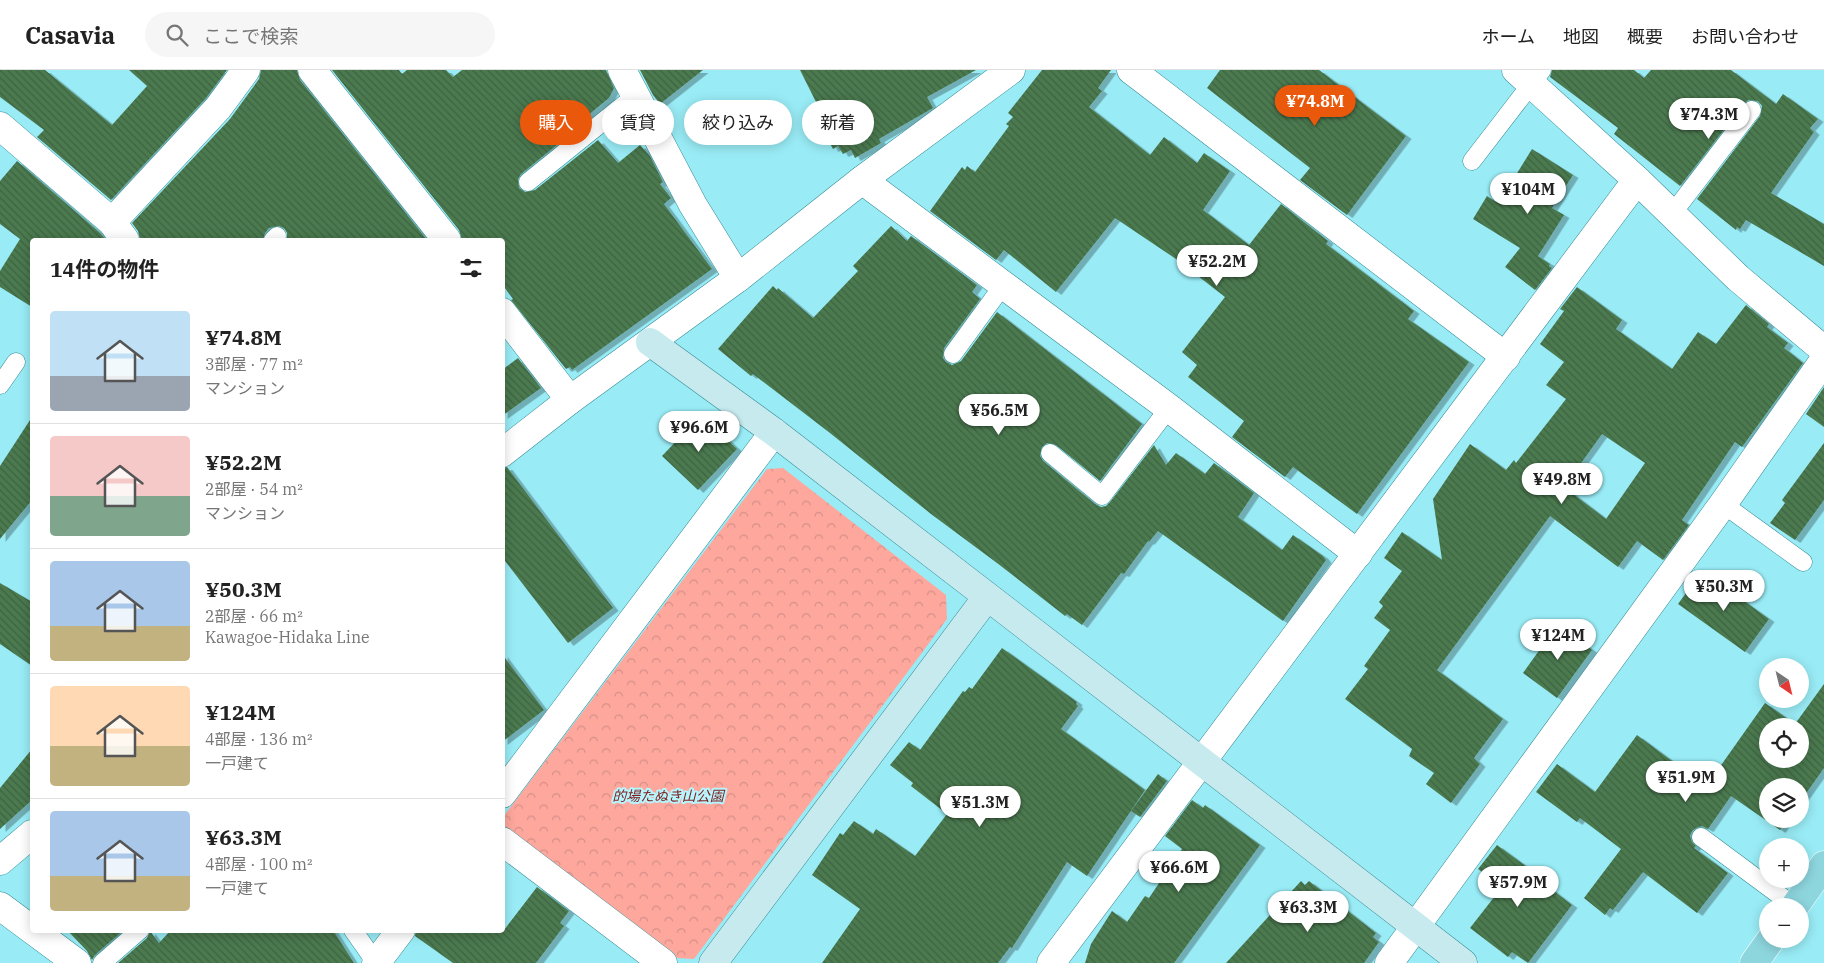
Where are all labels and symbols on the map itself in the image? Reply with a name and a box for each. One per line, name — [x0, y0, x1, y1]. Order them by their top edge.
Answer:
pin: ¥74.8M — [1274, 85, 1356, 127]
pin: ¥74.3M — [1668, 98, 1750, 140]
pin: ¥104M — [1493, 172, 1563, 215]
pin: ¥52.2M — [1176, 244, 1258, 287]
pin: ¥56.5M — [958, 394, 1040, 436]
pin: ¥96.6M — [658, 410, 740, 453]
pin: ¥49.8M — [1521, 462, 1603, 505]
pin: ¥50.3M — [1683, 570, 1765, 612]
pin: ¥124M — [1523, 618, 1593, 661]
north arrow — [1759, 658, 1809, 708]
pin: ¥51.9M — [1645, 760, 1727, 803]
pin: ¥51.3M — [939, 786, 1021, 828]
park label: 的場たぬき山公園 — [612, 787, 726, 805]
pin: ¥66.6M — [1138, 850, 1220, 893]
pin: ¥57.9M — [1477, 866, 1559, 908]
pin: ¥63.3M — [1267, 890, 1349, 933]

